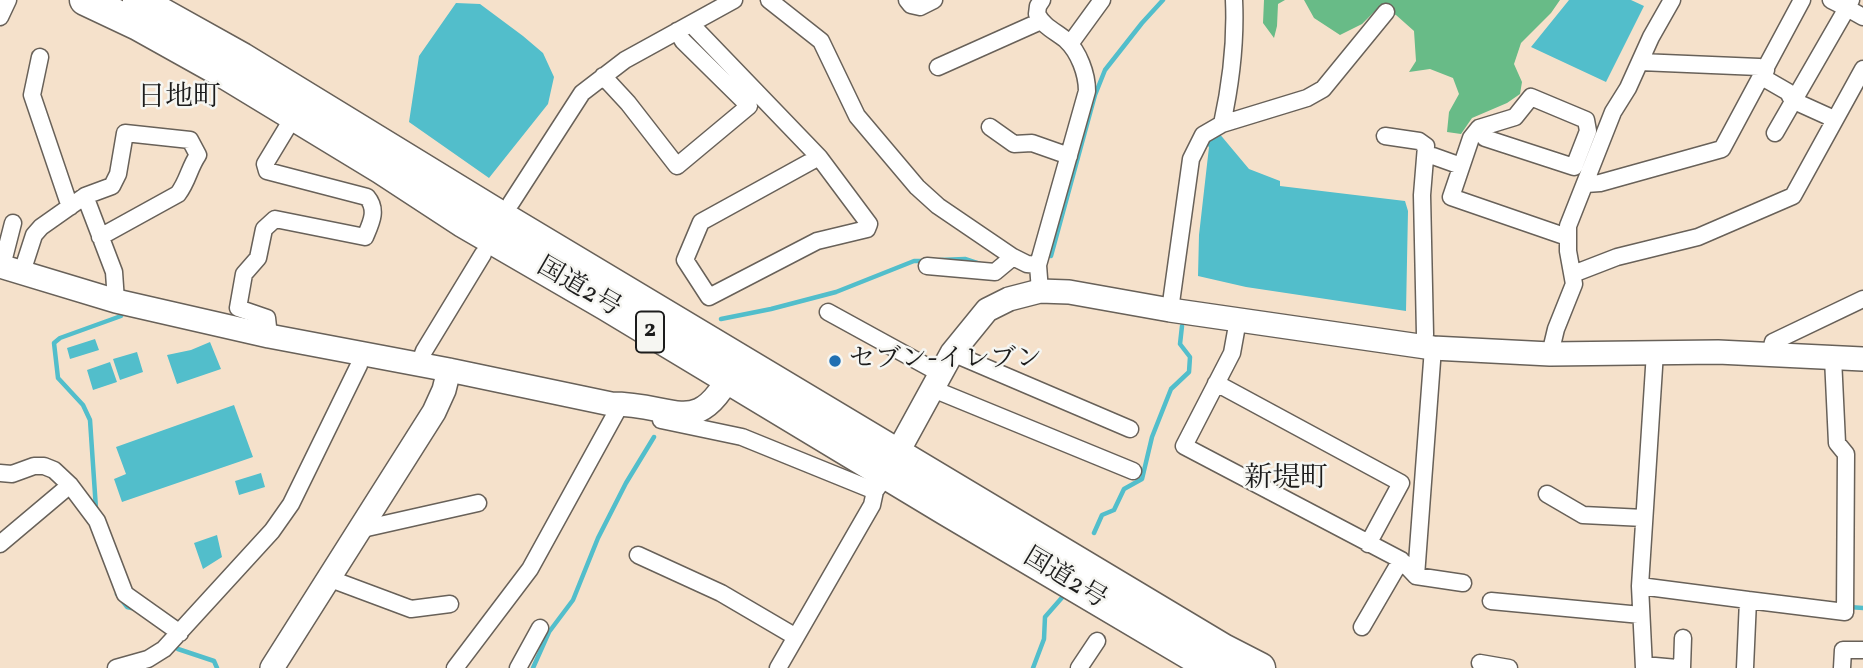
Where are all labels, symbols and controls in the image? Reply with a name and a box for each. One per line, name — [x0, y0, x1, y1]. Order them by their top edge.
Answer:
district label: 日地町 — [137, 83, 221, 117]
street label: 国道2号 — [530, 252, 626, 326]
road number: 2 — [636, 312, 664, 352]
place label: セブン-イレブン — [849, 345, 1042, 377]
marker: セブン-イレブン — [827, 353, 843, 369]
district label: 新堤町 — [1244, 464, 1328, 498]
street label: 国道2号 — [1017, 543, 1111, 617]

